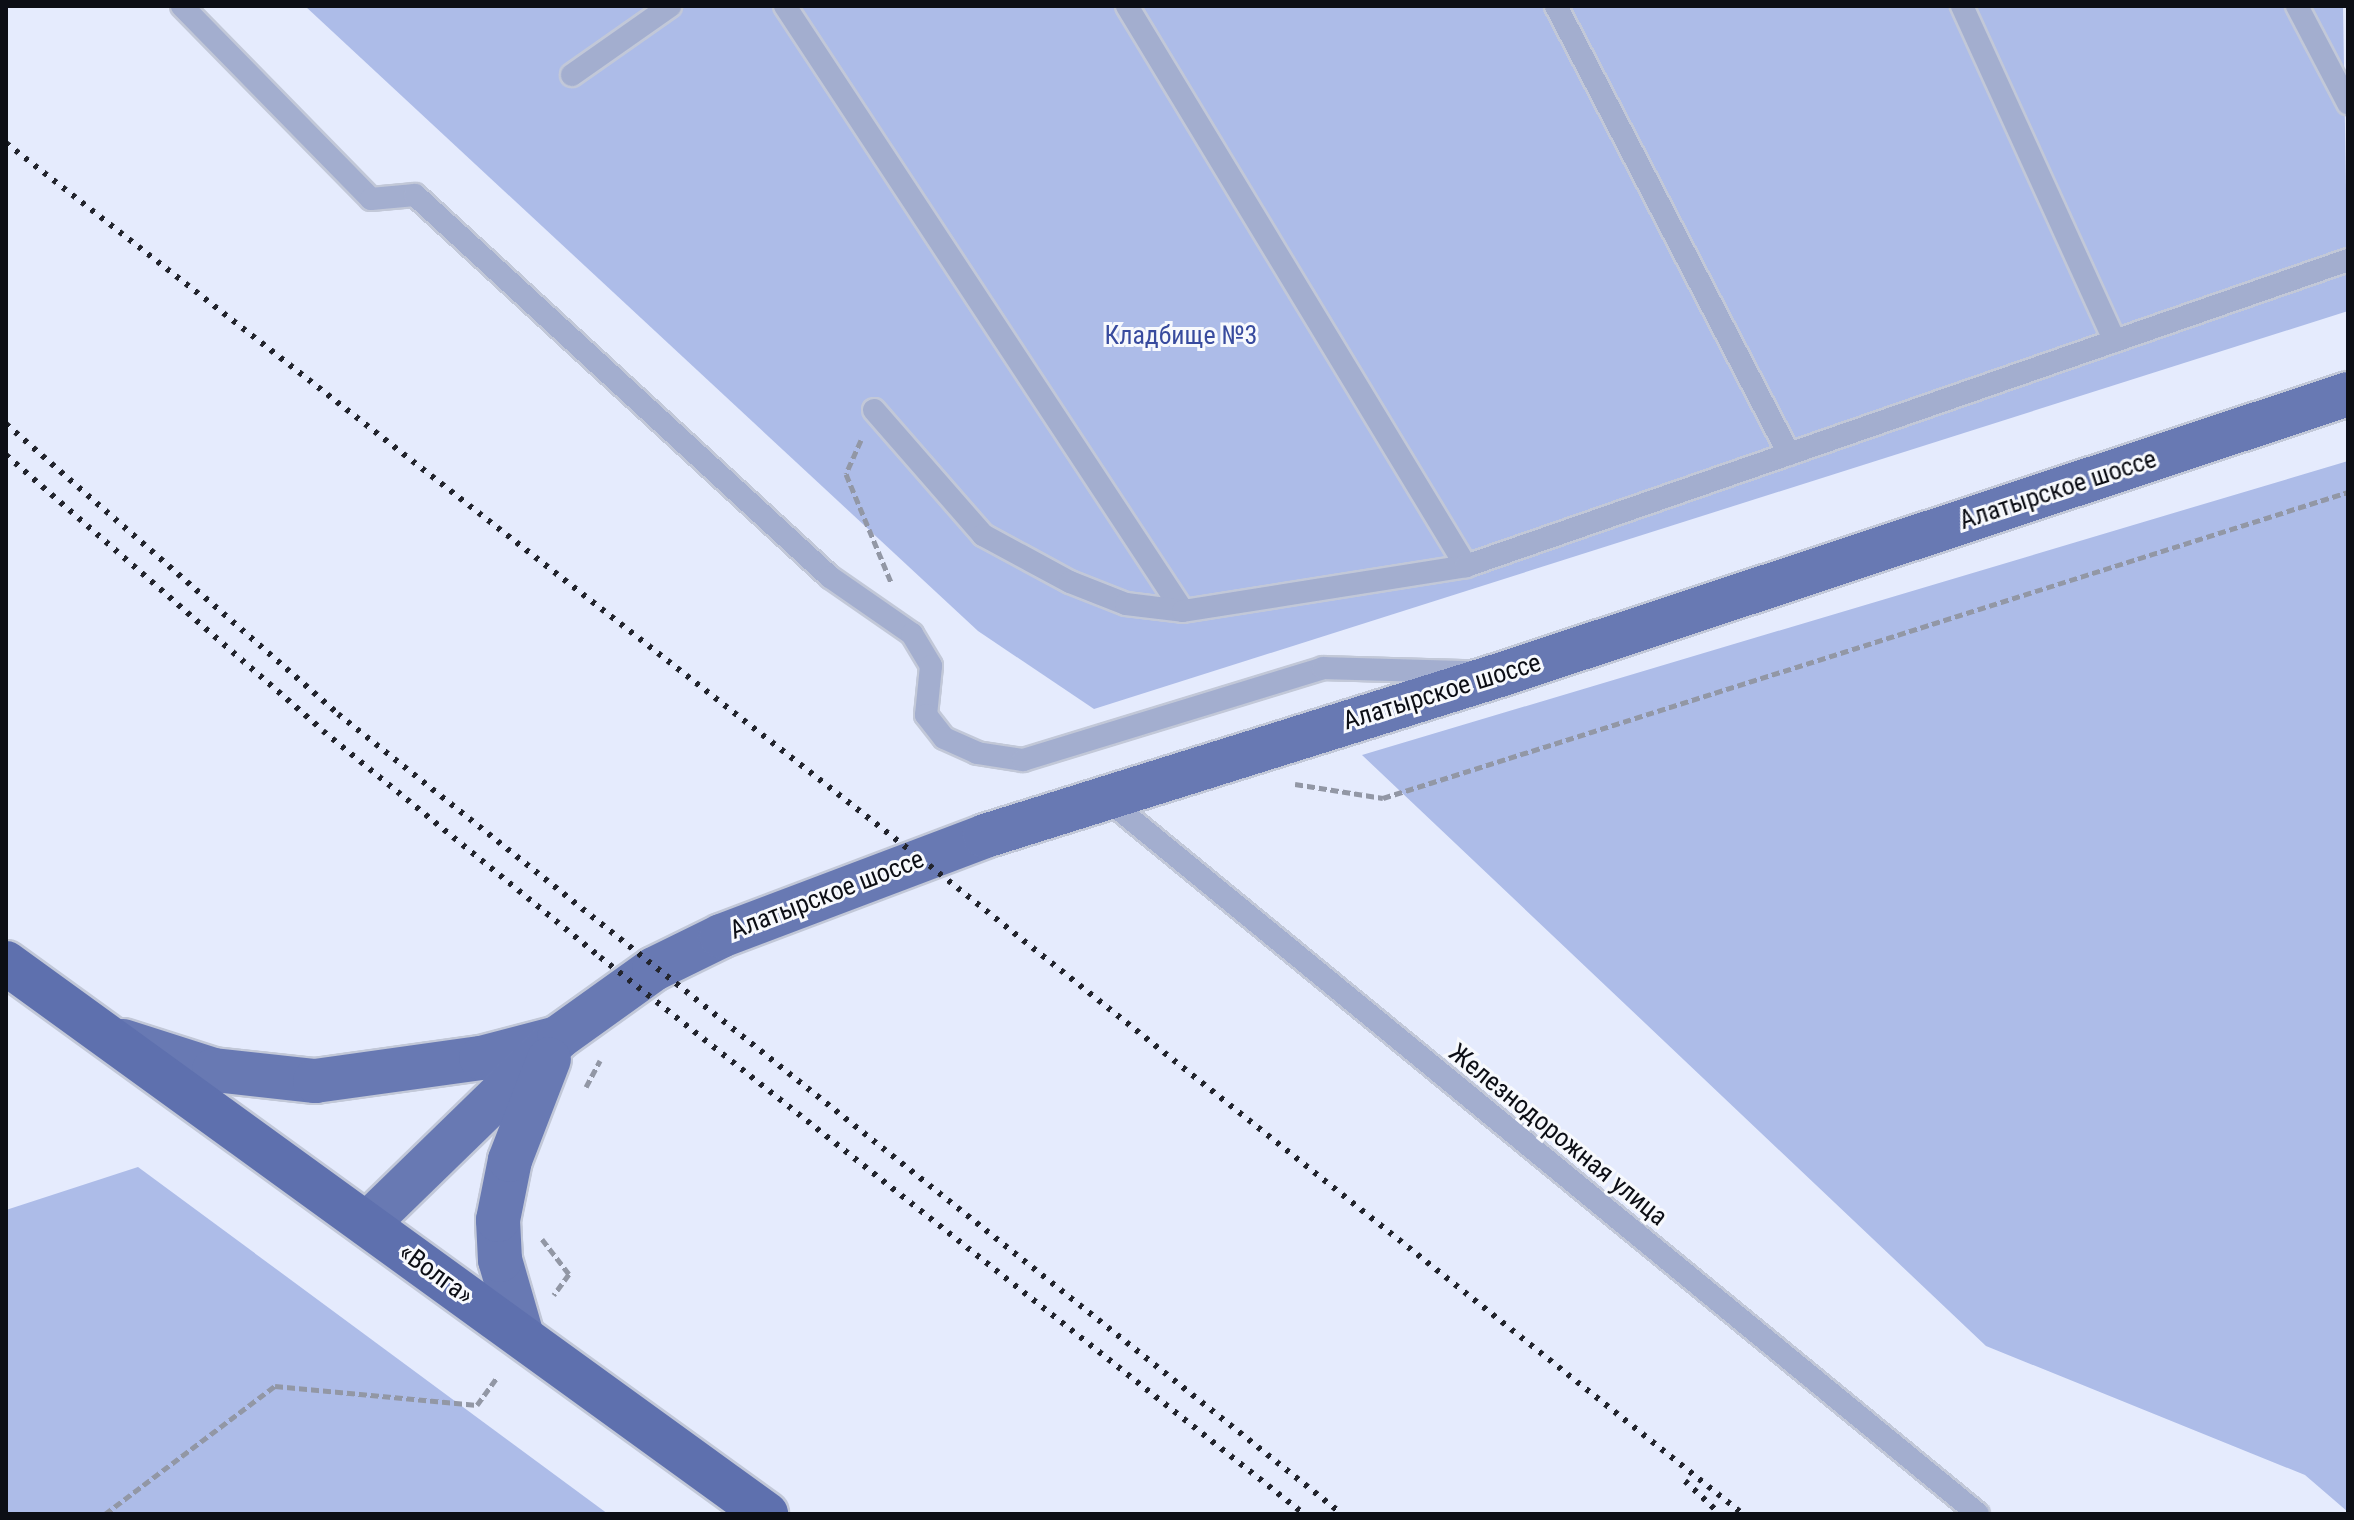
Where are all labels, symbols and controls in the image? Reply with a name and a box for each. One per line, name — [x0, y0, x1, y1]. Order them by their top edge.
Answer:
park label: Кладбище №3 — [1105, 320, 1257, 352]
street label: Алатырское шоссе — [1956, 443, 2160, 537]
street label: Алатырское шоссе — [1339, 647, 1545, 737]
street label: Алатырское шоссе — [726, 844, 928, 946]
street label: Железнодорожная улица — [1443, 1037, 1673, 1233]
street label: «Волга» — [393, 1237, 479, 1311]

